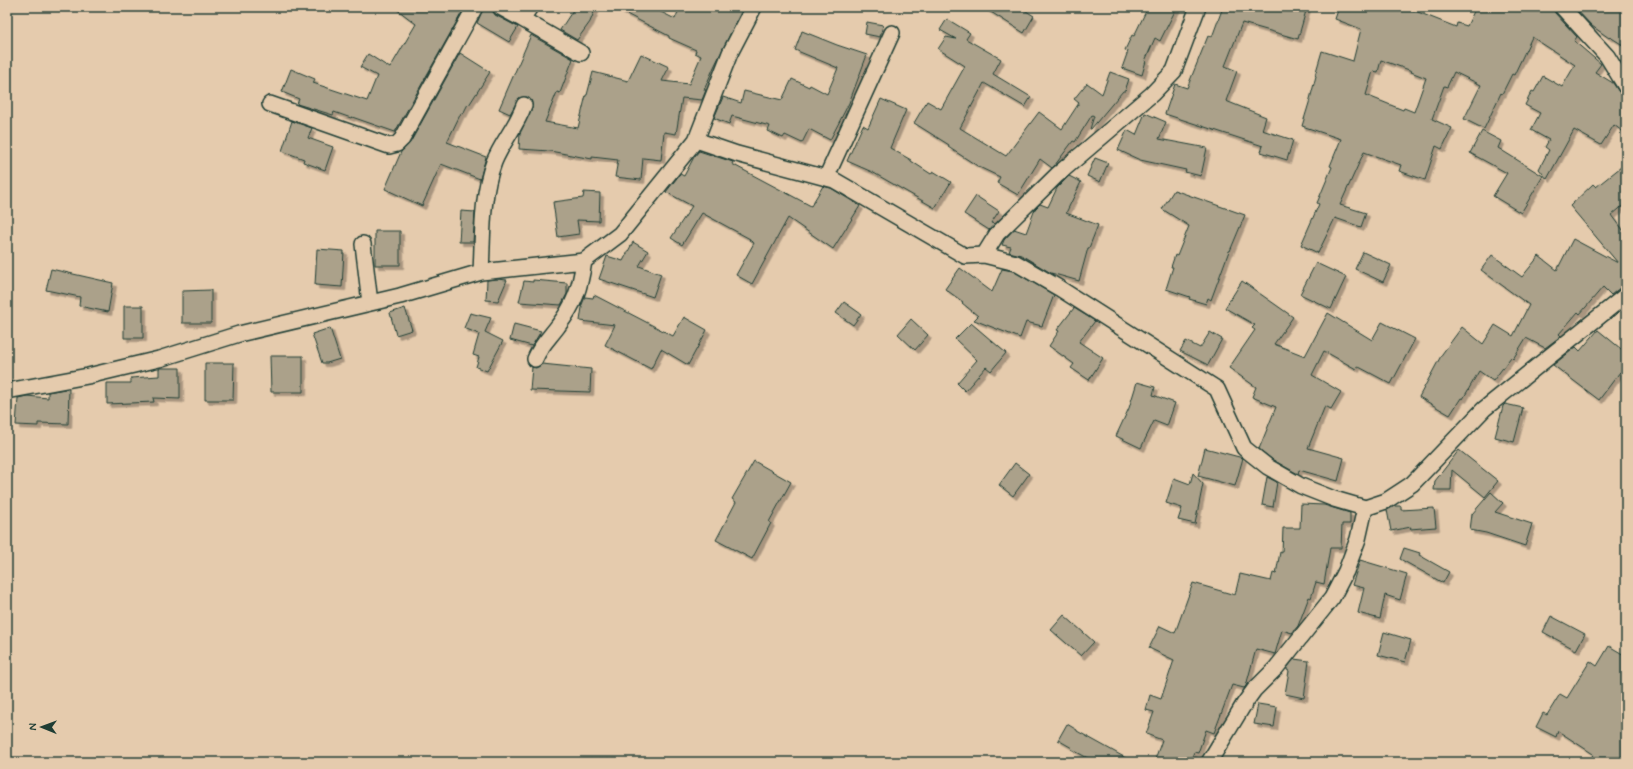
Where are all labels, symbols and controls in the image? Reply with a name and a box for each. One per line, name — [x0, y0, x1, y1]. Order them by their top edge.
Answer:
north arrow — [22, 707, 62, 747]
text: N — [26, 723, 40, 731]

